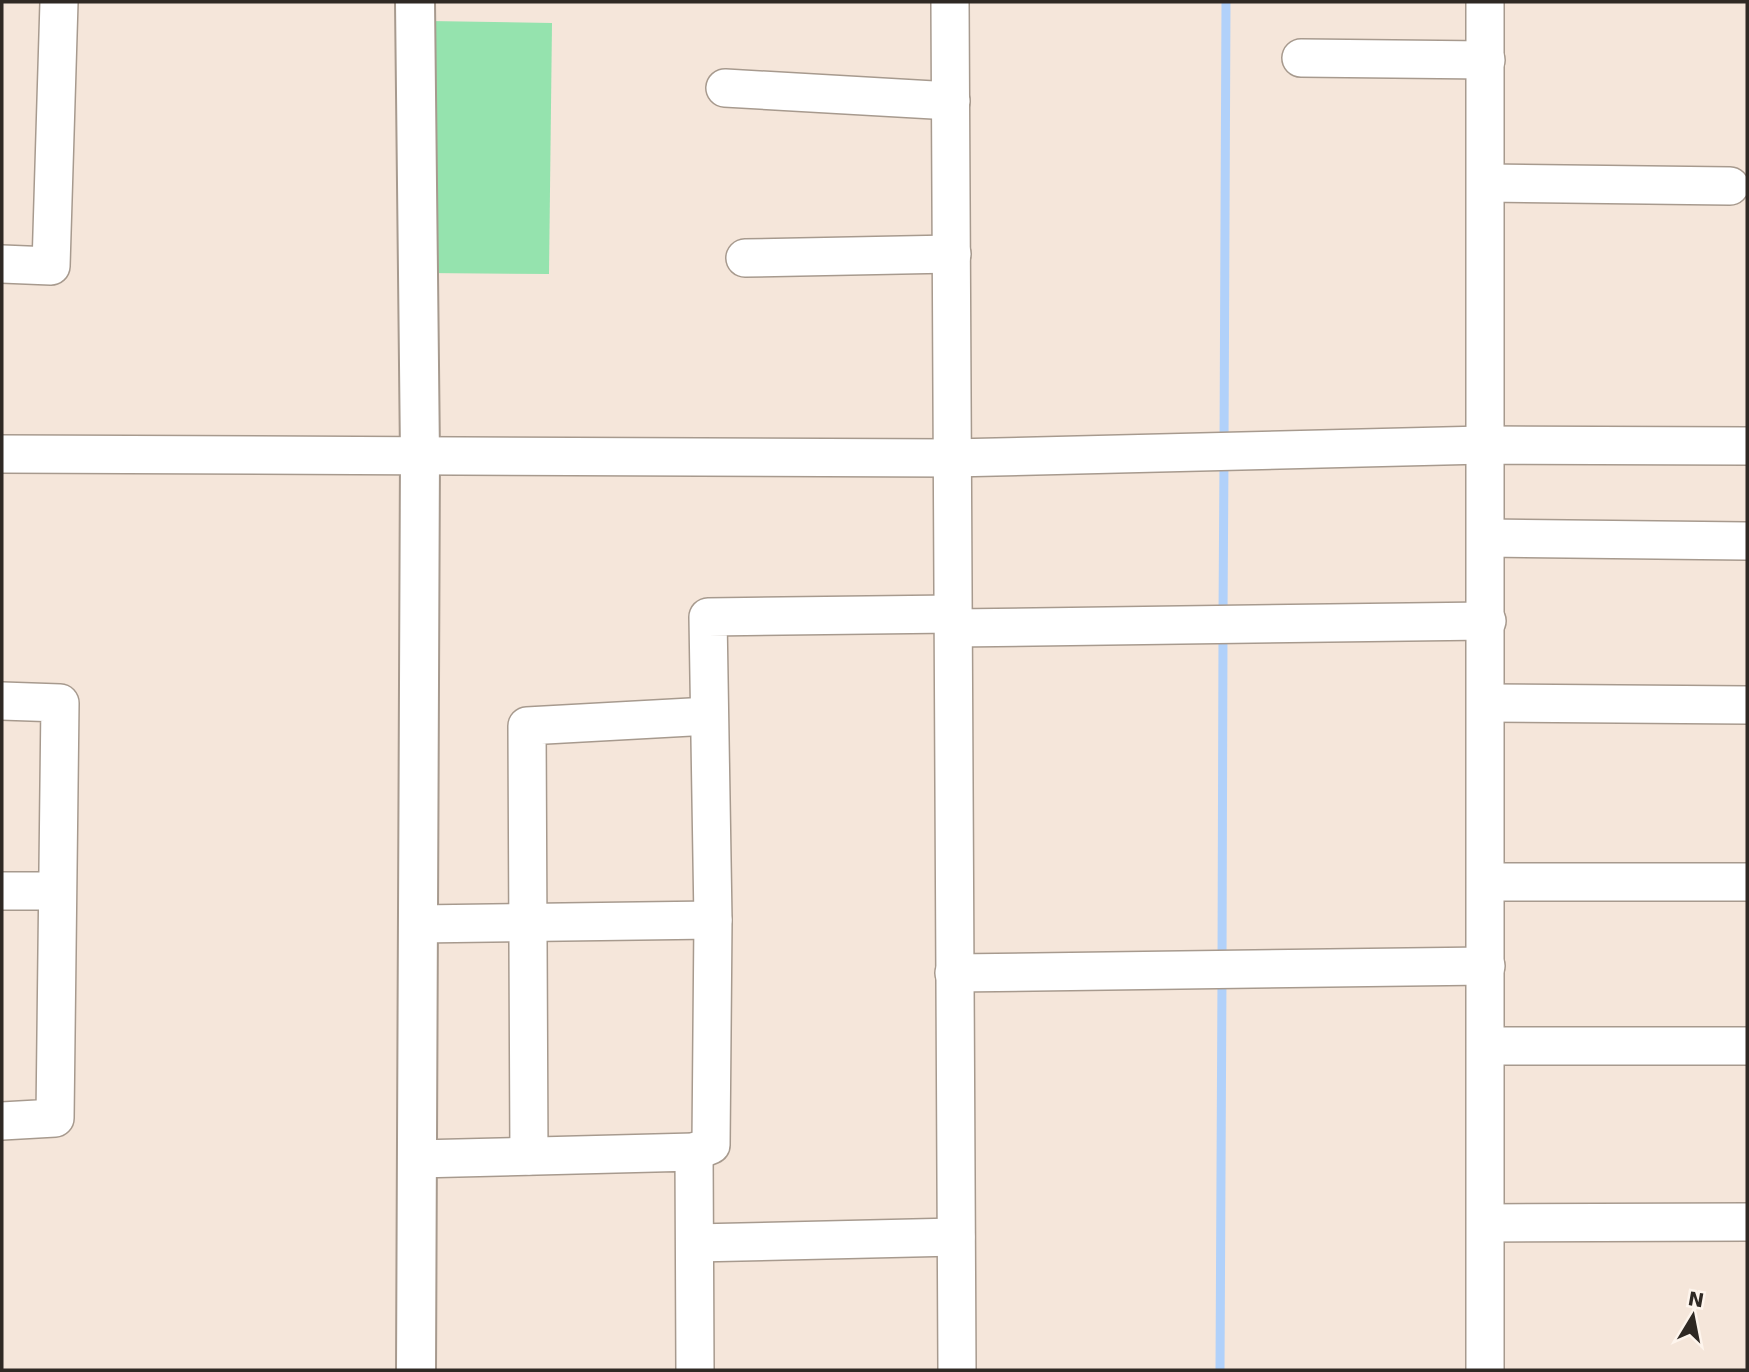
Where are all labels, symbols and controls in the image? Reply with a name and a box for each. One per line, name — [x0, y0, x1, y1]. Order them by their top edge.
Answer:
north arrow — [1658, 1281, 1728, 1351]
text: N — [1686, 1287, 1706, 1311]

